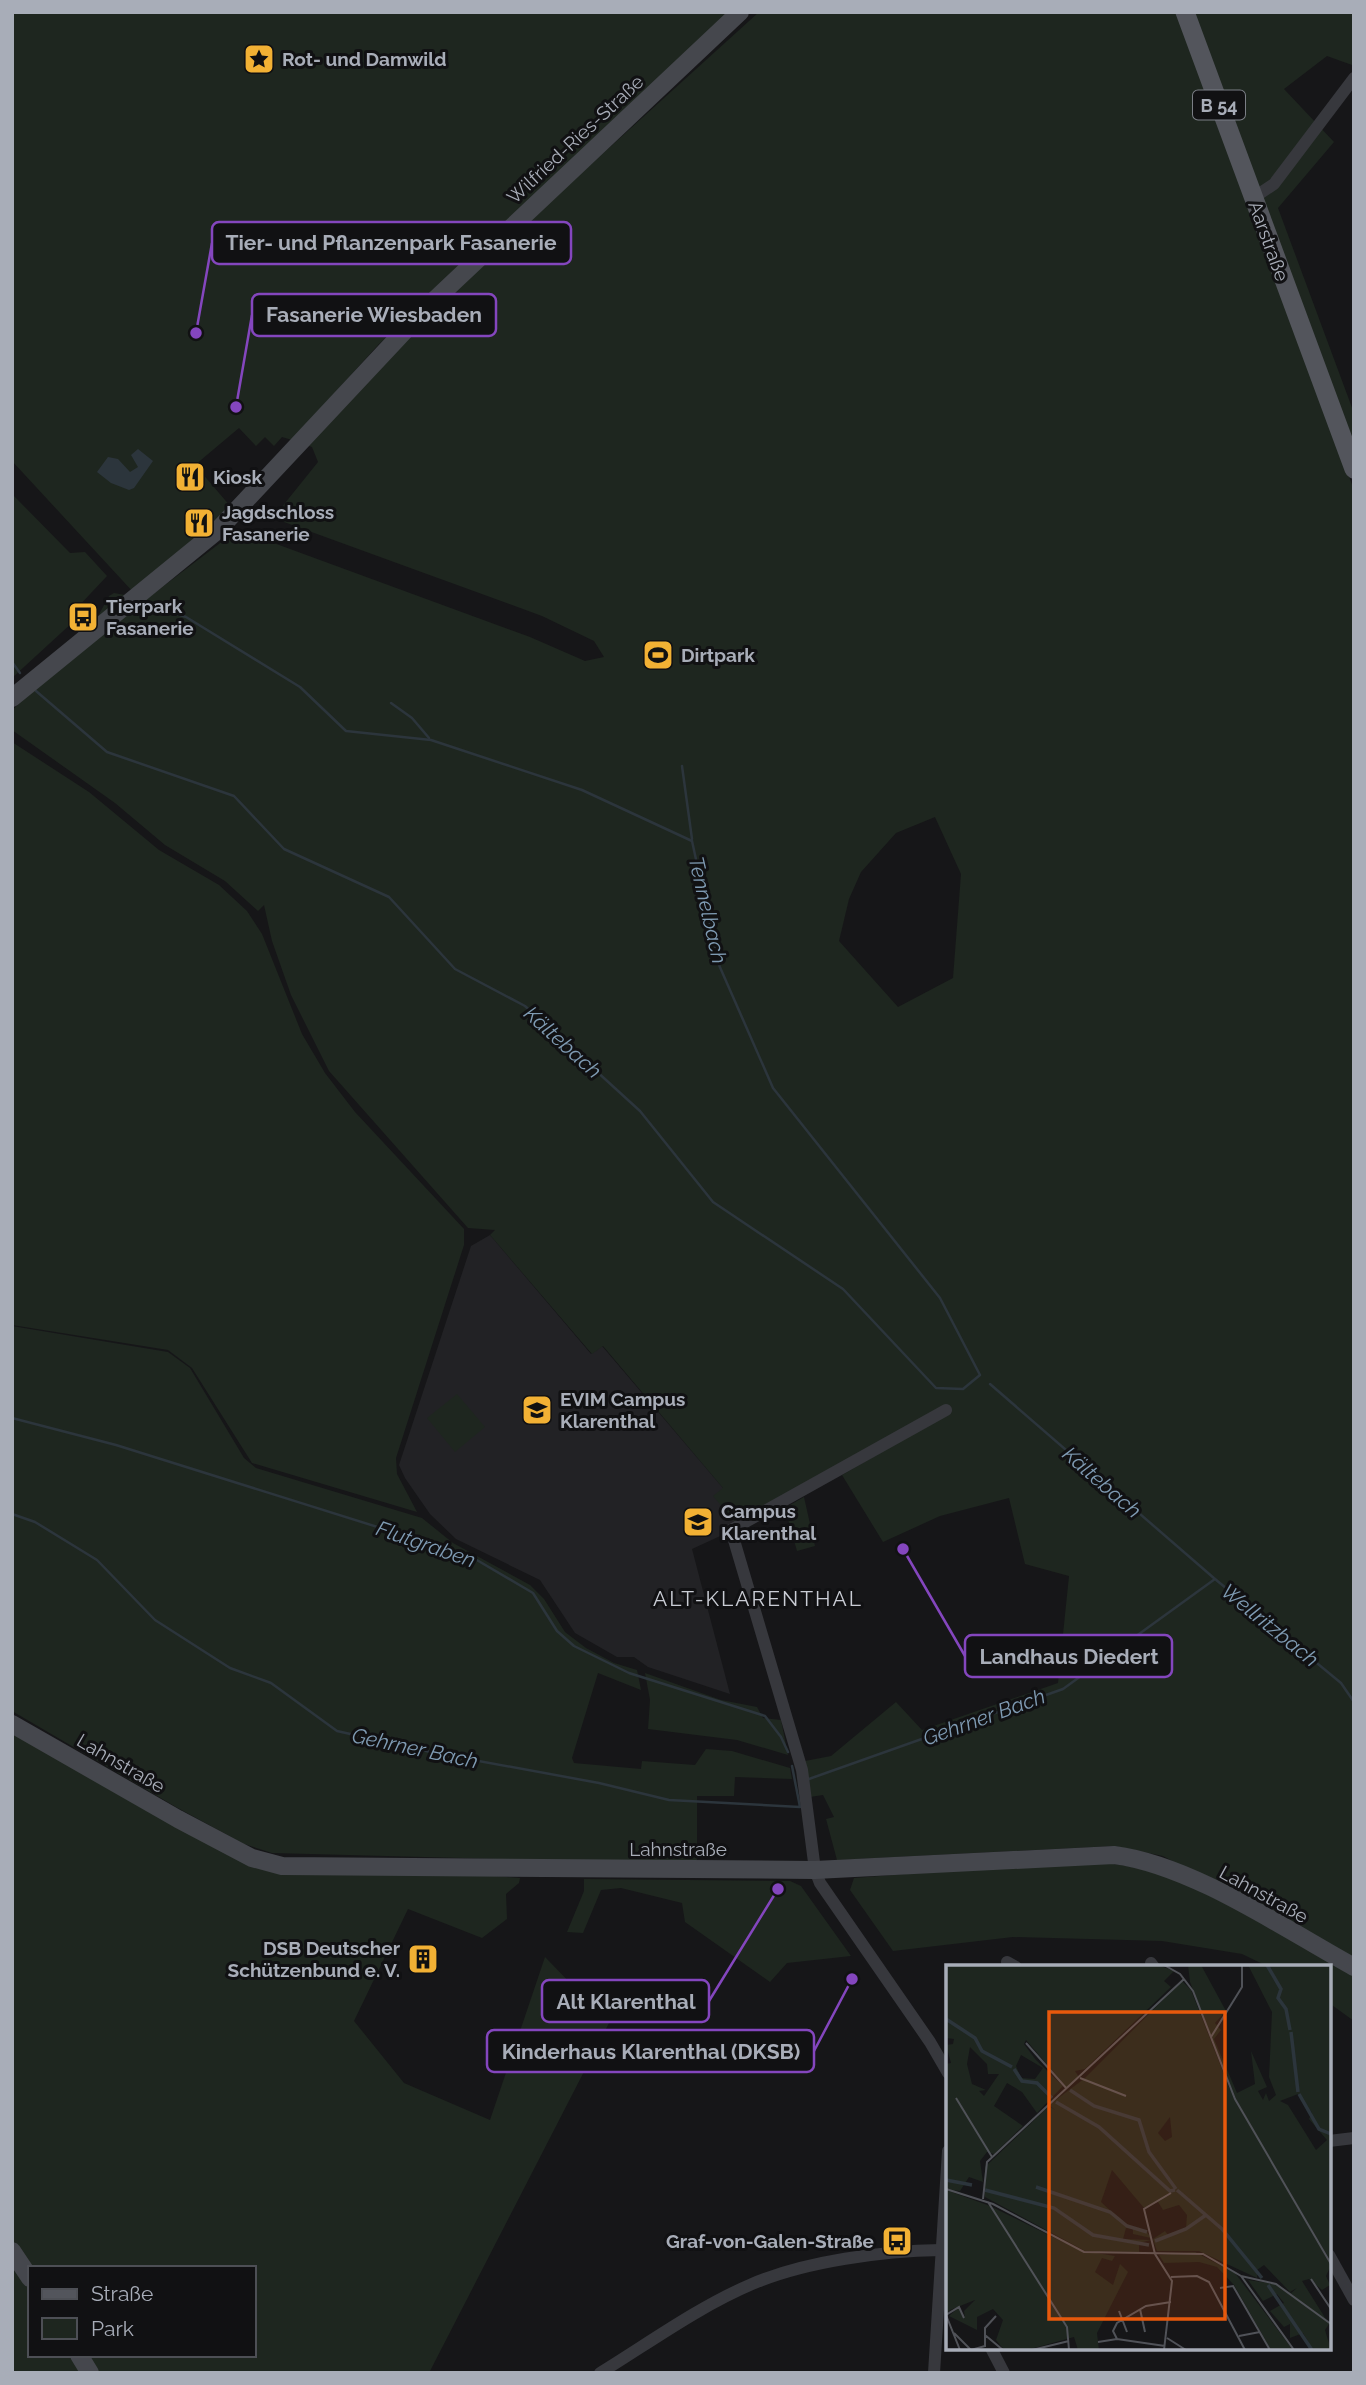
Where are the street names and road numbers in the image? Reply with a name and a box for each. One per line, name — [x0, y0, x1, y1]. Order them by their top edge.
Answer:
street label: Wilfried-Ries-Straße — [502, 70, 648, 208]
road number: B 54 — [1193, 90, 1245, 120]
street label: Aarstraße — [1244, 198, 1294, 284]
street label: Lahnstraße — [73, 1729, 169, 1797]
street label: Lahnstraße — [629, 1838, 727, 1860]
street label: Lahnstraße — [1216, 1861, 1312, 1927]

